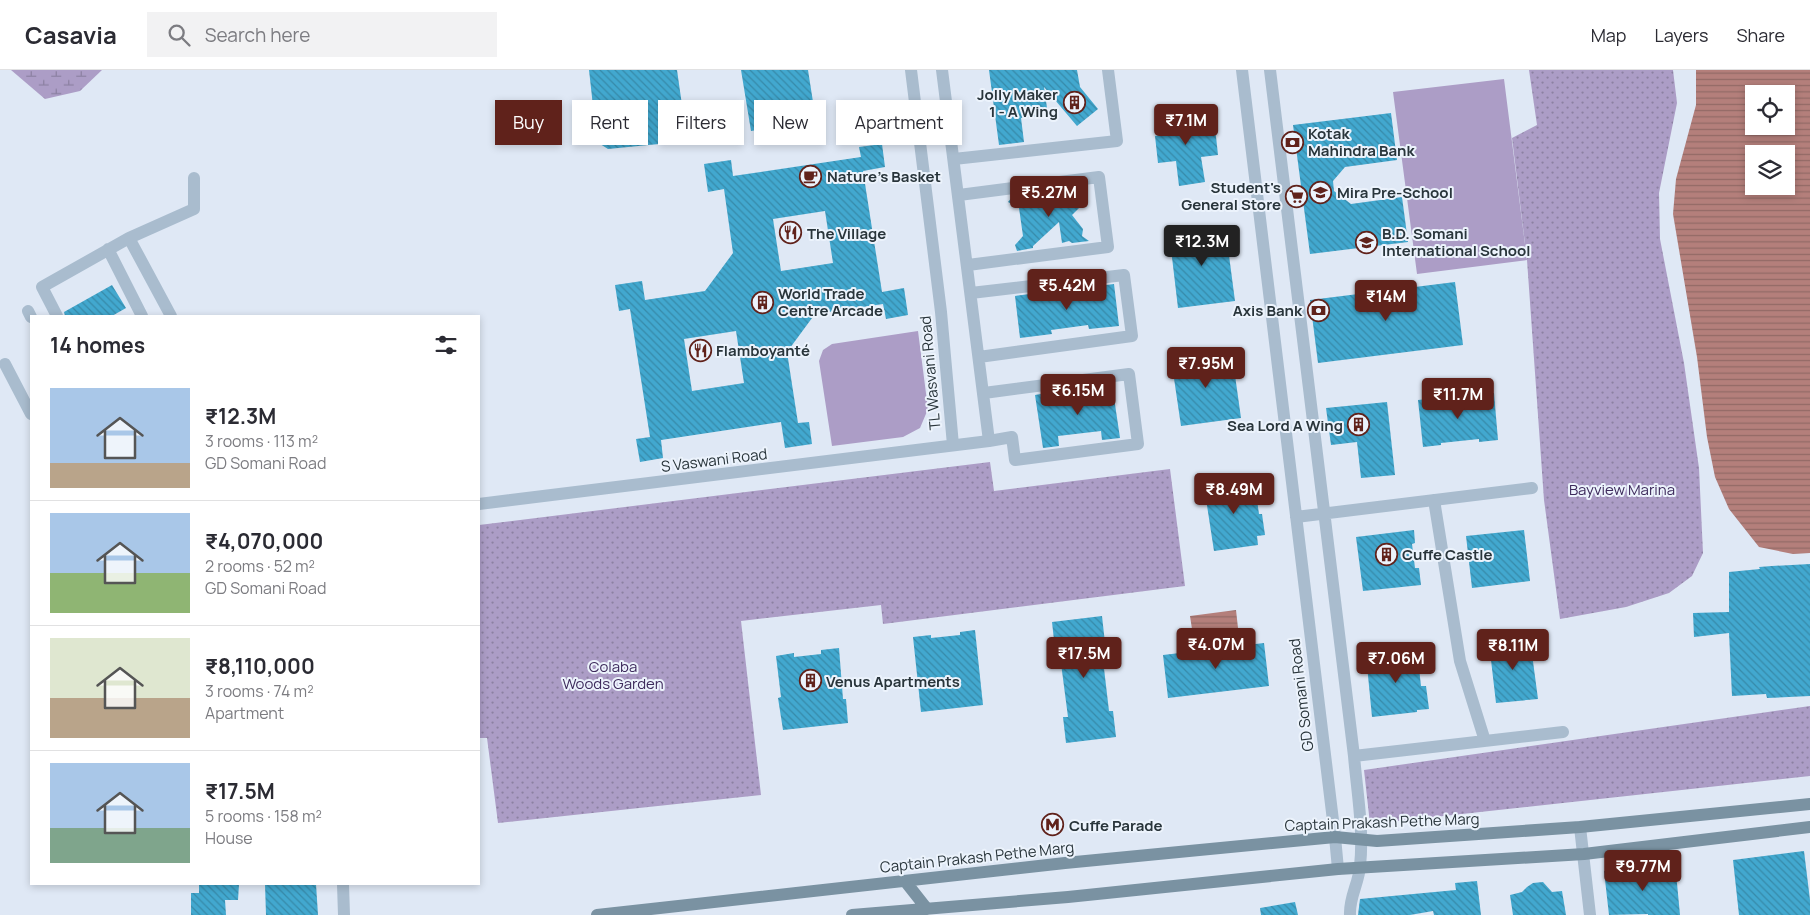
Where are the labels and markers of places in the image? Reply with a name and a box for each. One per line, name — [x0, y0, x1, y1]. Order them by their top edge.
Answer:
place label: Jolly Maker 1 - A Wing — [977, 84, 1058, 122]
building icon: Jolly Maker 1 - A Wing — [1062, 91, 1086, 115]
pin: ₹7.1M — [1151, 104, 1221, 146]
place label: Kotak Mahindra Bank — [1308, 123, 1415, 161]
bank icon: Kotak Mahindra Bank — [1280, 130, 1304, 154]
cafe icon: Nature's Basket — [799, 164, 823, 188]
place label: Nature's Basket — [827, 166, 941, 187]
pin: ₹5.27M — [1008, 176, 1090, 218]
place label: Student's General Store — [1181, 177, 1281, 215]
school or university icon: Mira Pre-School — [1309, 180, 1333, 204]
place label: Mira Pre-School — [1337, 182, 1453, 203]
supermarket icon: Student's General Store — [1285, 184, 1309, 208]
restaurant icon: The Village — [779, 221, 803, 245]
place label: The Village — [807, 223, 886, 244]
place label: B.D. Somani International School — [1382, 223, 1531, 261]
pin: ₹12.3M — [1161, 224, 1243, 267]
school or university icon: B.D. Somani International School — [1354, 230, 1378, 254]
pin: ₹5.42M — [1026, 268, 1108, 311]
pin: ₹14M — [1356, 280, 1416, 322]
place label: World Trade Centre Arcade — [778, 283, 883, 321]
building icon: World Trade Centre Arcade — [750, 290, 774, 314]
bank icon: Axis Bank — [1306, 298, 1330, 322]
place label: Axis Bank — [1233, 300, 1303, 321]
restaurant icon: Flamboyanté — [688, 338, 712, 362]
place label: Flamboyanté — [716, 340, 810, 361]
pin: ₹7.95M — [1165, 346, 1247, 389]
pin: ₹6.15M — [1037, 374, 1119, 416]
pin: ₹11.7M — [1417, 378, 1499, 420]
building icon: Sea Lord A Wing — [1347, 413, 1371, 437]
place label: Sea Lord A Wing — [1227, 415, 1343, 436]
pin: ₹8.49M — [1193, 472, 1275, 515]
building icon: Cuffe Castle — [1374, 542, 1398, 566]
place label: Cuffe Castle — [1402, 544, 1492, 565]
pin: ₹4.07M — [1175, 628, 1257, 670]
pin: ₹8.11M — [1472, 628, 1554, 671]
pin: ₹17.5M — [1043, 636, 1125, 679]
pin: ₹7.06M — [1355, 642, 1437, 684]
building icon: Venus Apartments — [798, 669, 822, 693]
place label: Venus Apartments — [826, 671, 960, 692]
metro station icon: Cuffe Parade — [1041, 813, 1065, 837]
place label: Cuffe Parade — [1069, 815, 1163, 836]
pin: ₹9.77M — [1602, 850, 1684, 892]

